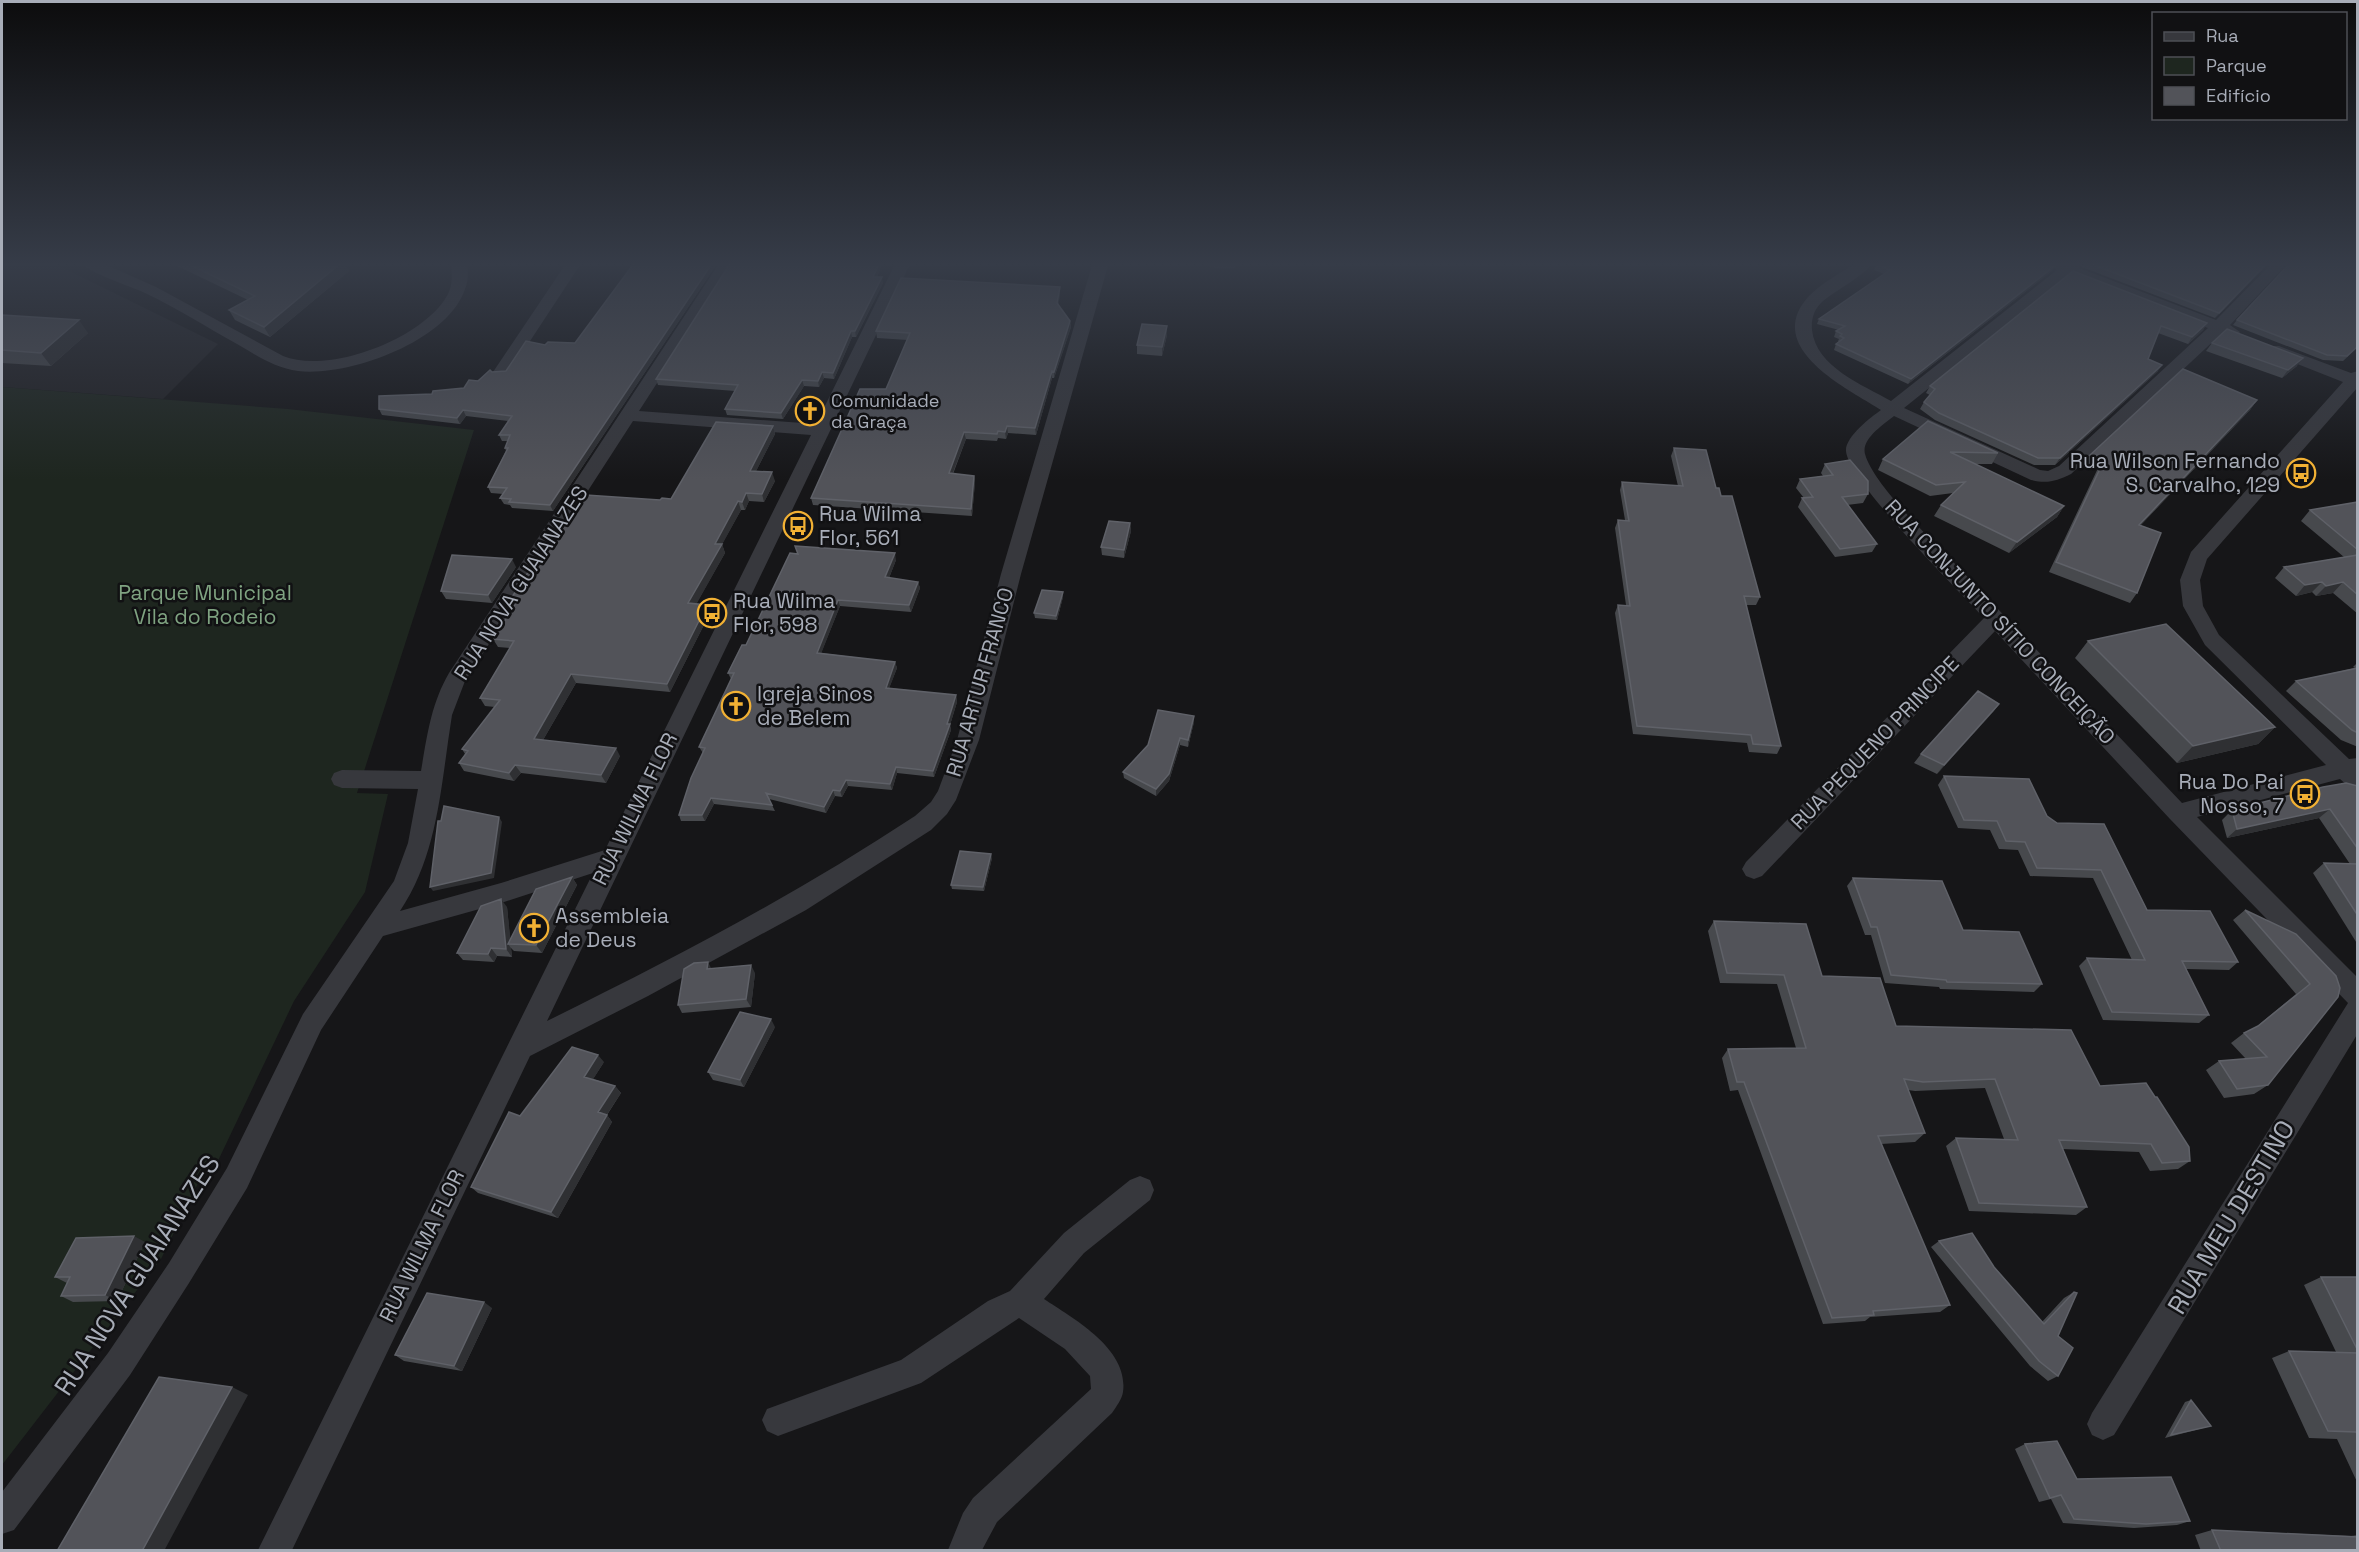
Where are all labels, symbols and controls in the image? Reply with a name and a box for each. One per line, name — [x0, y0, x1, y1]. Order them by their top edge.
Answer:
legend — [2152, 12, 2347, 120]
text: Rua — [2206, 24, 2239, 47]
text: Parque — [2206, 54, 2267, 77]
text: Edifício — [2206, 84, 2271, 107]
place label: Comunidade da Graça — [831, 389, 939, 433]
church icon: Comunidade da Graça — [794, 395, 826, 427]
place label: Rua Wilson Fernando S. Carvalho, 129 — [2070, 447, 2280, 498]
bus stop icon: Rua Wilson Fernando S. Carvalho, 129 — [2285, 457, 2317, 489]
street label: RUA NOVA GUAIANAZES — [448, 480, 594, 685]
street label: RUA CONJUNTO SÍTIO CONCEIÇÃO — [1879, 493, 2121, 750]
place label: Rua Wilma Flor, 561 — [819, 500, 921, 551]
bus stop icon: Rua Wilma Flor, 561 — [782, 510, 814, 542]
park label: Parque Municipal Vila do Rodeio — [118, 579, 292, 630]
street label: RUA ARTUR FRANCO — [940, 584, 1019, 780]
place label: Rua Wilma Flor, 598 — [733, 587, 835, 638]
bus stop icon: Rua Wilma Flor, 598 — [696, 597, 728, 629]
street label: RUA PEQUENO PRINCIPE — [1785, 650, 1965, 835]
place label: Igreja Sinos de Belem — [757, 680, 873, 731]
church icon: Igreja Sinos de Belem — [720, 690, 752, 722]
street label: RUA WILMA FLOR — [586, 728, 683, 889]
place label: Rua Do Pai Nosso, 7 — [2179, 768, 2284, 819]
bus stop icon: Rua Do Pai Nosso, 7 — [2289, 778, 2321, 810]
place label: Assembleia de Deus — [555, 902, 669, 953]
church icon: Assembleia de Deus — [518, 912, 550, 944]
street label: RUA MEU DESTINO — [2160, 1114, 2302, 1320]
street label: RUA NOVA GUAIANAZES — [46, 1148, 228, 1402]
street label: RUA WILMA FLOR — [373, 1165, 470, 1326]

